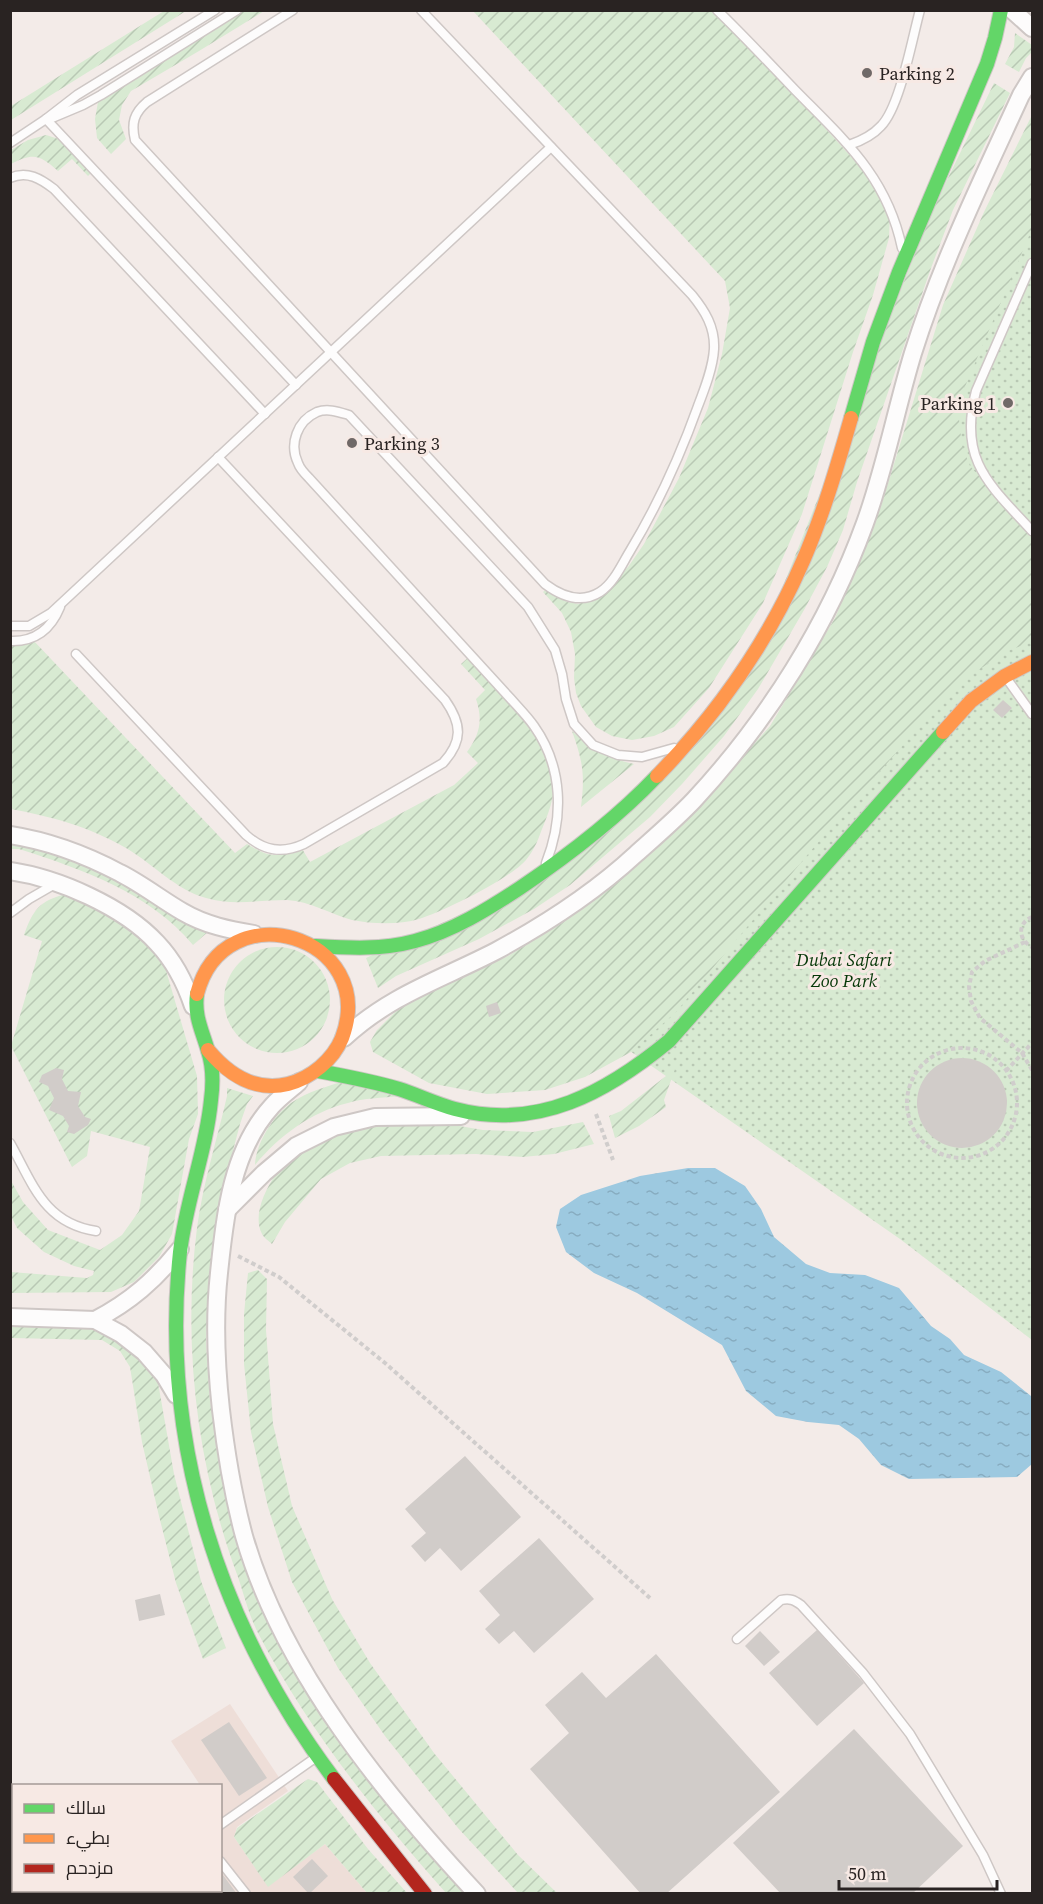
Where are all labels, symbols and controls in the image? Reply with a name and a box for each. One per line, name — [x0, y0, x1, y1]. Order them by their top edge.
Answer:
place label: Parking 2 — [879, 61, 955, 86]
marker: Parking 2 — [860, 66, 874, 80]
place label: Parking 1 — [920, 391, 996, 416]
marker: Parking 1 — [1001, 396, 1015, 410]
place label: Parking 3 — [364, 431, 440, 456]
marker: Parking 3 — [345, 436, 359, 450]
park label: Dubai Safari Zoo Park — [795, 947, 892, 993]
legend — [12, 1784, 222, 1892]
text: سالك — [66, 1795, 106, 1820]
text: بطيء — [66, 1825, 110, 1852]
scale bar — [839, 1853, 996, 1891]
text: مزدحم — [66, 1855, 114, 1880]
text: 50 m — [848, 1861, 886, 1886]

